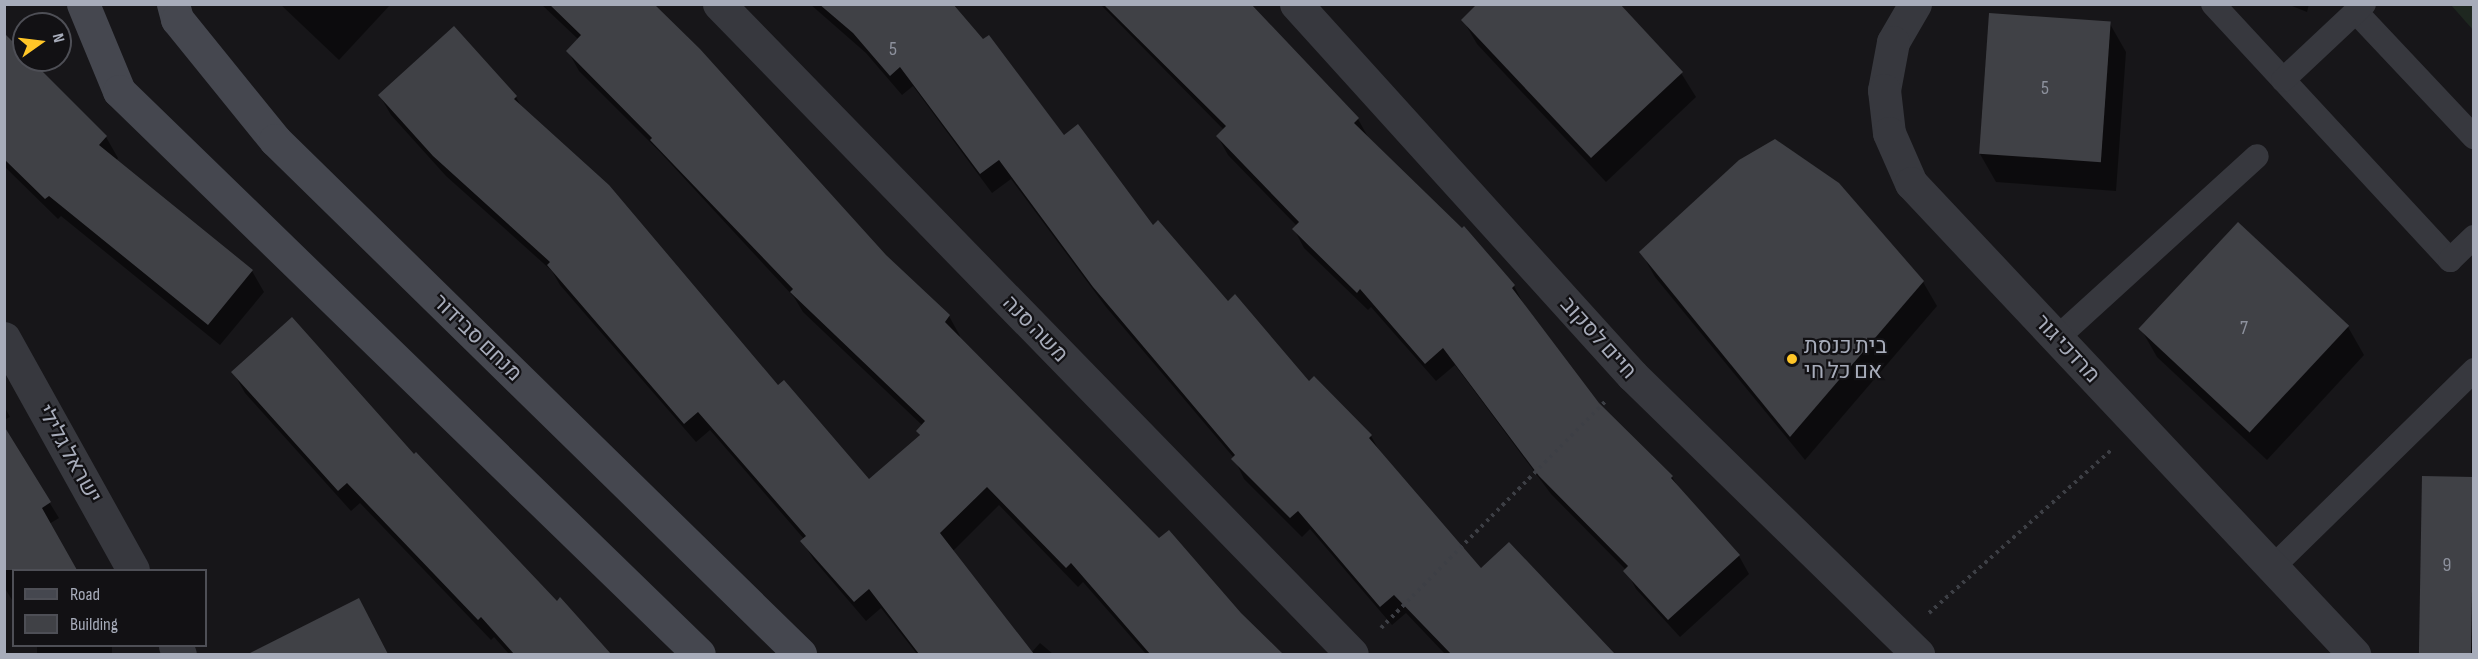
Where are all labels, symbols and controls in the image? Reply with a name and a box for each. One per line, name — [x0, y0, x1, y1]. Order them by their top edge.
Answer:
north arrow — [12, 12, 72, 72]
text: N — [48, 32, 68, 44]
house number: 5 — [889, 37, 897, 61]
house number: 5 — [2041, 76, 2049, 100]
street label: מנחם סבידור — [427, 289, 527, 387]
street label: משה סנה — [997, 290, 1073, 368]
street label: חיים לסקוב — [1554, 292, 1642, 384]
street label: מרדכי גור — [2029, 309, 2105, 389]
house number: 7 — [2240, 316, 2248, 340]
place label: בית כנסת אם כל חי — [1804, 333, 1887, 384]
marker: בית כנסת אם כל חי — [1785, 352, 1799, 366]
street label: ישראל גלילי — [31, 400, 107, 508]
house number: 9 — [2443, 553, 2451, 577]
legend — [12, 569, 207, 647]
text: Road — [70, 584, 100, 605]
text: Building — [70, 614, 118, 635]

